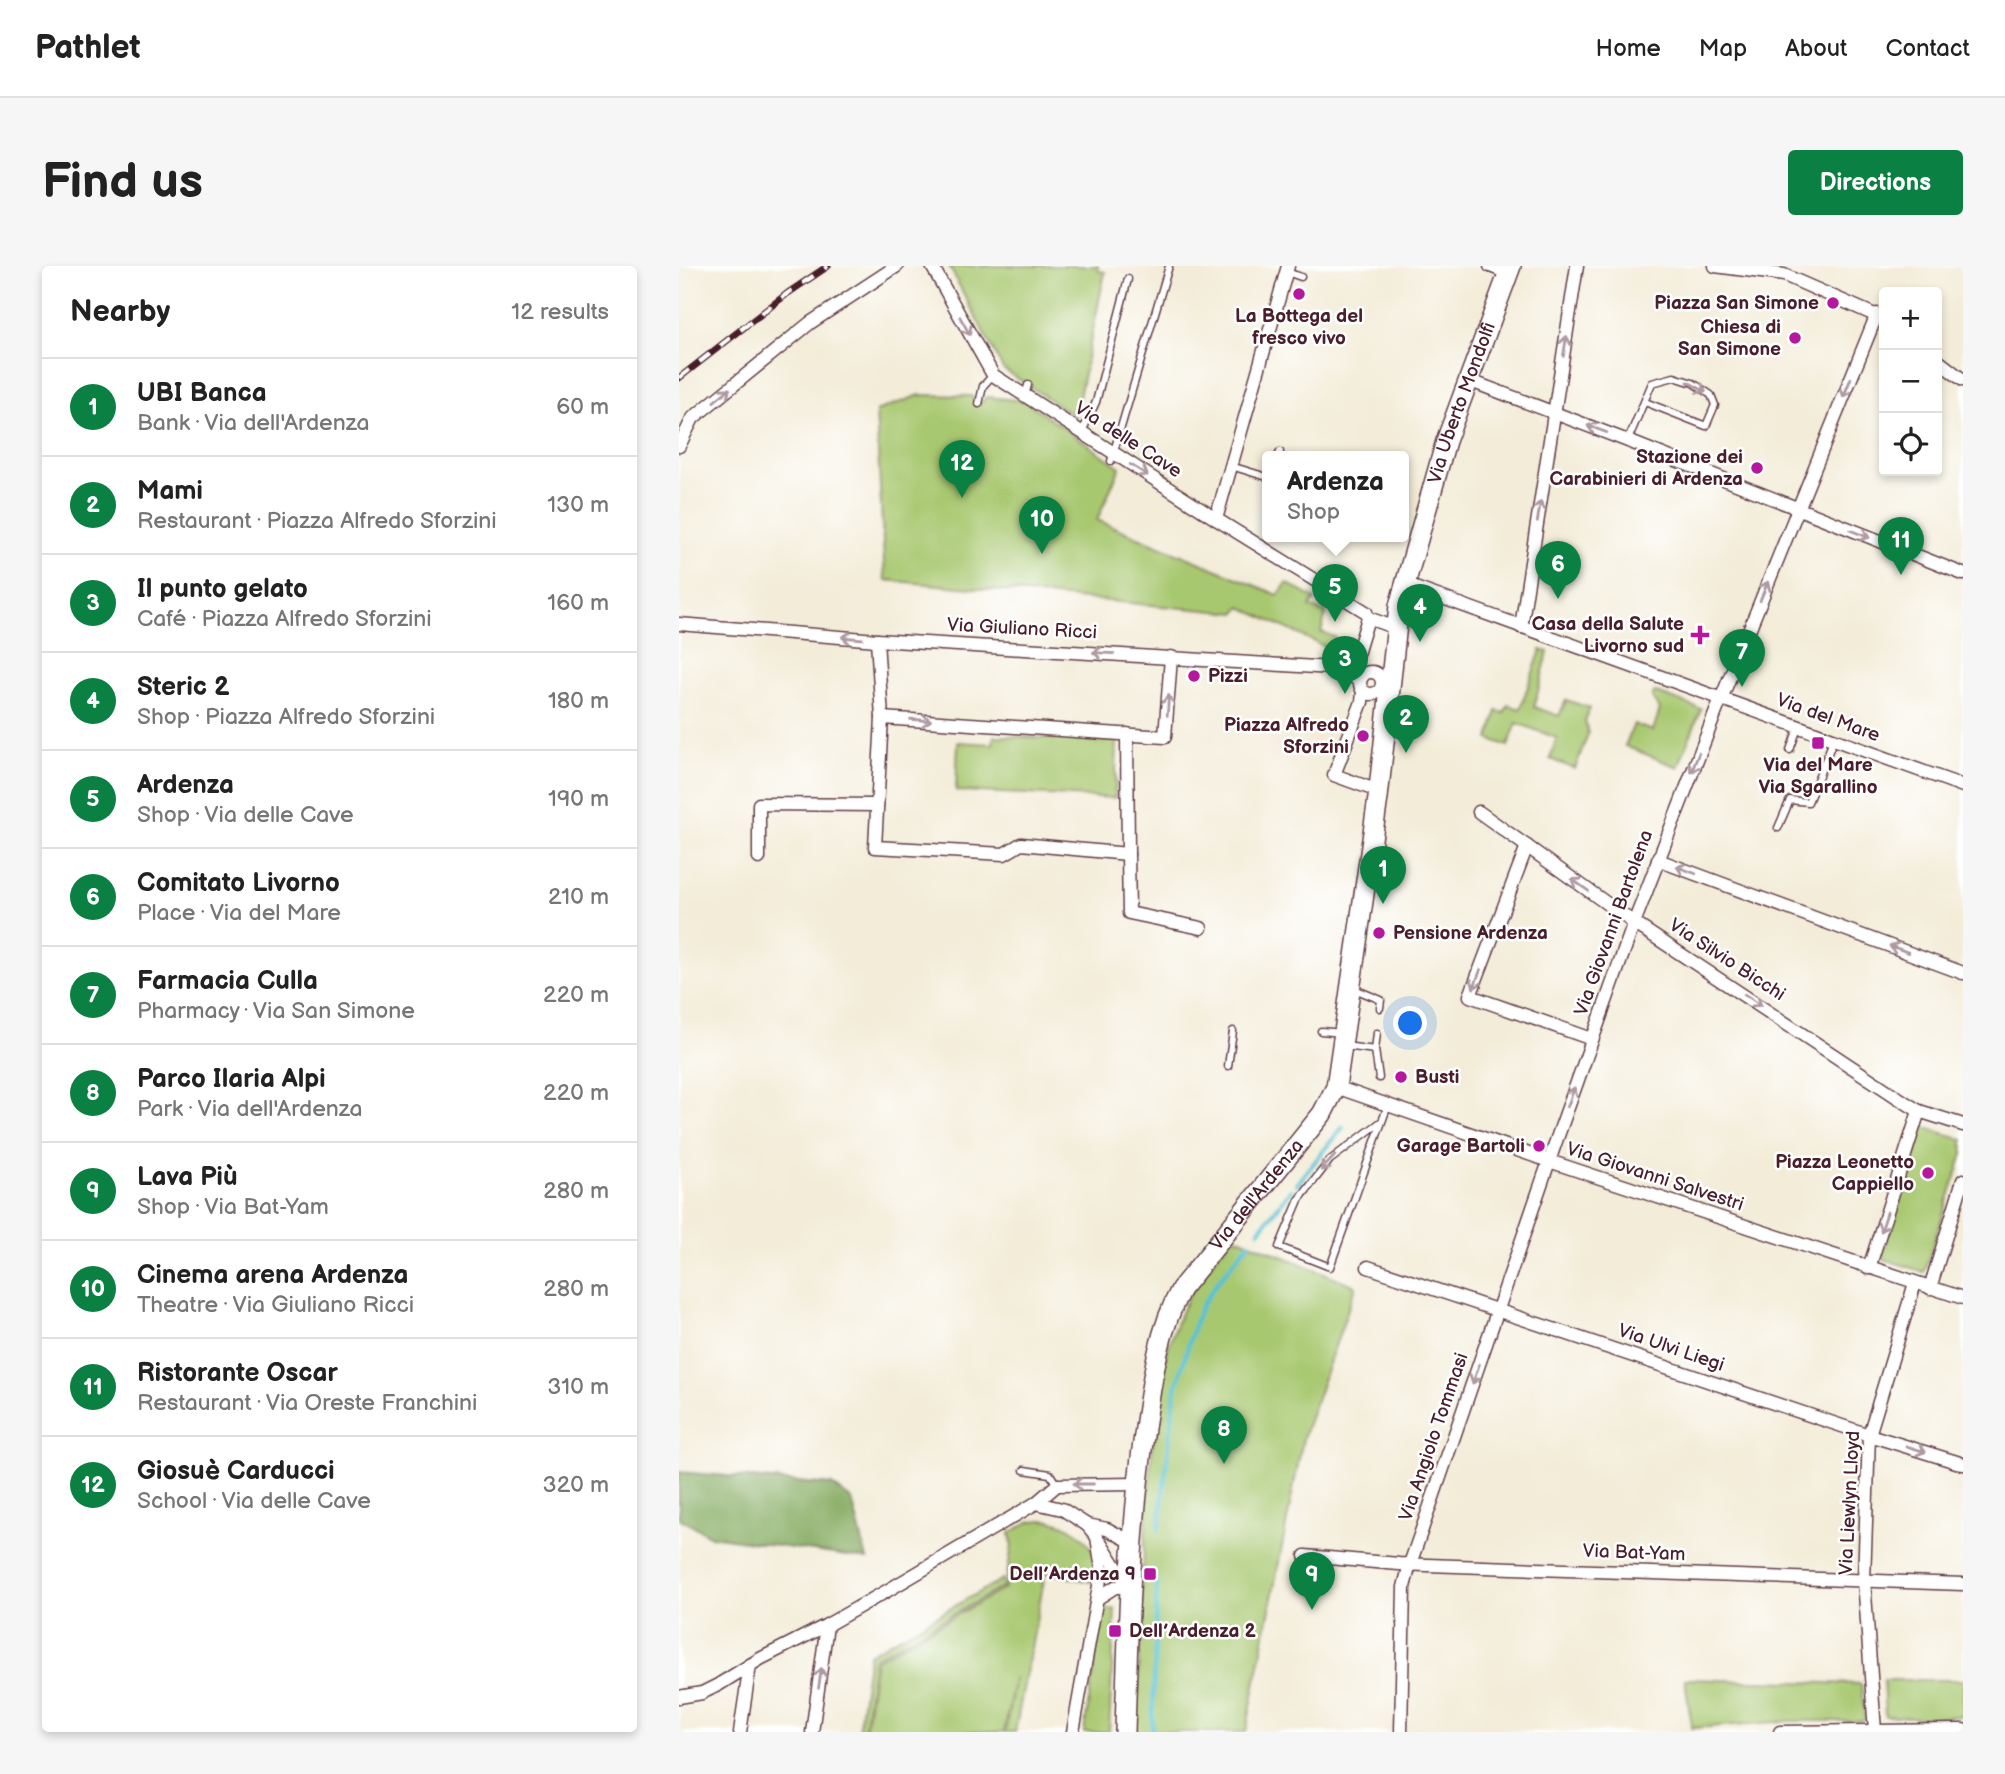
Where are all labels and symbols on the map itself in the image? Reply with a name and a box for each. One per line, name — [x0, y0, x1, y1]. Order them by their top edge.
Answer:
marker: La Bottega del fresco vivo — [1291, 286, 1307, 302]
place label: Piazza San Simone — [1654, 292, 1819, 315]
marker: Piazza San Simone — [1825, 295, 1841, 311]
place label: La Bottega del fresco vivo — [1235, 305, 1363, 350]
one-way arrow — [959, 315, 972, 336]
place label: Chiesa di San Simone — [1678, 316, 1781, 361]
street label: Via Uberto Mondolfi — [1423, 319, 1501, 486]
marker: Chiesa di San Simone — [1787, 330, 1803, 346]
one-way arrow — [1559, 335, 1572, 358]
one-way arrow — [1840, 376, 1853, 398]
one-way arrow — [1686, 380, 1706, 394]
one-way arrow — [712, 387, 730, 402]
street label: Via delle Cave — [1070, 397, 1186, 483]
one-way arrow — [1586, 422, 1608, 435]
pin: 12 — [939, 440, 985, 498]
place label: Stazione dei Carabinieri di Ardenza — [1549, 446, 1743, 491]
marker: Stazione dei Carabinieri di Ardenza — [1749, 460, 1765, 476]
one-way arrow — [1129, 464, 1149, 478]
pin: 10 — [1019, 496, 1065, 554]
one-way arrow — [1533, 500, 1546, 523]
pin: 11 — [1878, 517, 1924, 575]
one-way arrow — [1849, 528, 1871, 541]
pin: 6 — [1535, 541, 1581, 599]
pin: 5 — [1312, 564, 1358, 622]
one-way arrow — [1758, 581, 1771, 602]
pin: 4 — [1397, 584, 1443, 642]
place label: Casa della Salute Livorno sud — [1532, 613, 1684, 658]
street label: Via Giuliano Ricci — [946, 614, 1098, 644]
marker: Casa della Salute Livorno sud — [1690, 625, 1710, 645]
pin: 7 — [1719, 629, 1765, 687]
one-way arrow — [841, 631, 863, 644]
pin: 3 — [1322, 636, 1368, 694]
one-way arrow — [1092, 646, 1115, 659]
place label: Pizzi — [1208, 665, 1248, 688]
marker: Pizzi — [1186, 668, 1202, 684]
street label: Via del Mare — [1773, 689, 1883, 747]
one-way arrow — [1162, 694, 1175, 717]
pin: 2 — [1383, 695, 1429, 753]
one-way arrow — [909, 714, 932, 727]
place label: Piazza Alfredo Sforzini — [1224, 714, 1349, 759]
marker: Piazza Alfredo Sforzini — [1355, 728, 1371, 744]
marker: Via del Mare Via Sgarallino — [1810, 735, 1826, 751]
one-way arrow — [1688, 752, 1701, 774]
place label: Via del Mare Via Sgarallino — [1758, 754, 1878, 799]
street label: Via Giovanni Bartolena — [1570, 827, 1658, 1019]
pin: 1 — [1360, 846, 1406, 904]
one-way arrow — [1675, 863, 1697, 876]
one-way arrow — [1571, 878, 1590, 892]
street label: Via Silvio Bicchi — [1665, 914, 1789, 1006]
place label: Pensione Ardenza — [1393, 922, 1548, 945]
marker: Pensione Ardenza — [1371, 925, 1387, 941]
one-way arrow — [1888, 942, 1910, 955]
one-way arrow — [1469, 968, 1482, 990]
one-way arrow — [1743, 993, 1762, 1007]
your location — [1393, 1006, 1427, 1040]
place label: Busti — [1415, 1066, 1459, 1089]
marker: Busti — [1393, 1069, 1409, 1085]
one-way arrow — [1566, 1087, 1579, 1109]
street label: Via dell'Ardenza — [1205, 1135, 1309, 1255]
place label: Garage Bartoli — [1397, 1135, 1525, 1158]
street label: Via Giovanni Salvestri — [1563, 1137, 1747, 1217]
marker: Garage Bartoli — [1531, 1138, 1547, 1154]
place label: Piazza Leonetto Cappiello — [1775, 1151, 1914, 1196]
one-way arrow — [1320, 1154, 1337, 1171]
marker: Piazza Leonetto Cappiello — [1920, 1165, 1936, 1181]
one-way arrow — [1877, 1211, 1889, 1233]
street label: Via Ulvi Liegi — [1615, 1319, 1727, 1377]
street label: Via Angiolo Tommasi — [1394, 1350, 1474, 1524]
one-way arrow — [1469, 1363, 1481, 1385]
pin: 8 — [1201, 1406, 1247, 1464]
street label: Via Liewlyn Lloyd — [1835, 1430, 1865, 1576]
one-way arrow — [1905, 1444, 1927, 1457]
one-way arrow — [1072, 1478, 1095, 1491]
street label: Via Bat-Yam — [1582, 1540, 1686, 1566]
pin: 9 — [1289, 1552, 1335, 1610]
place label: Dell’Ardenza 9 — [1009, 1563, 1136, 1586]
marker: Dell’Ardenza 9 — [1142, 1566, 1158, 1582]
place label: Dell’Ardenza 2 — [1129, 1620, 1257, 1643]
marker: Dell’Ardenza 2 — [1107, 1623, 1123, 1639]
one-way arrow — [813, 1668, 826, 1690]

